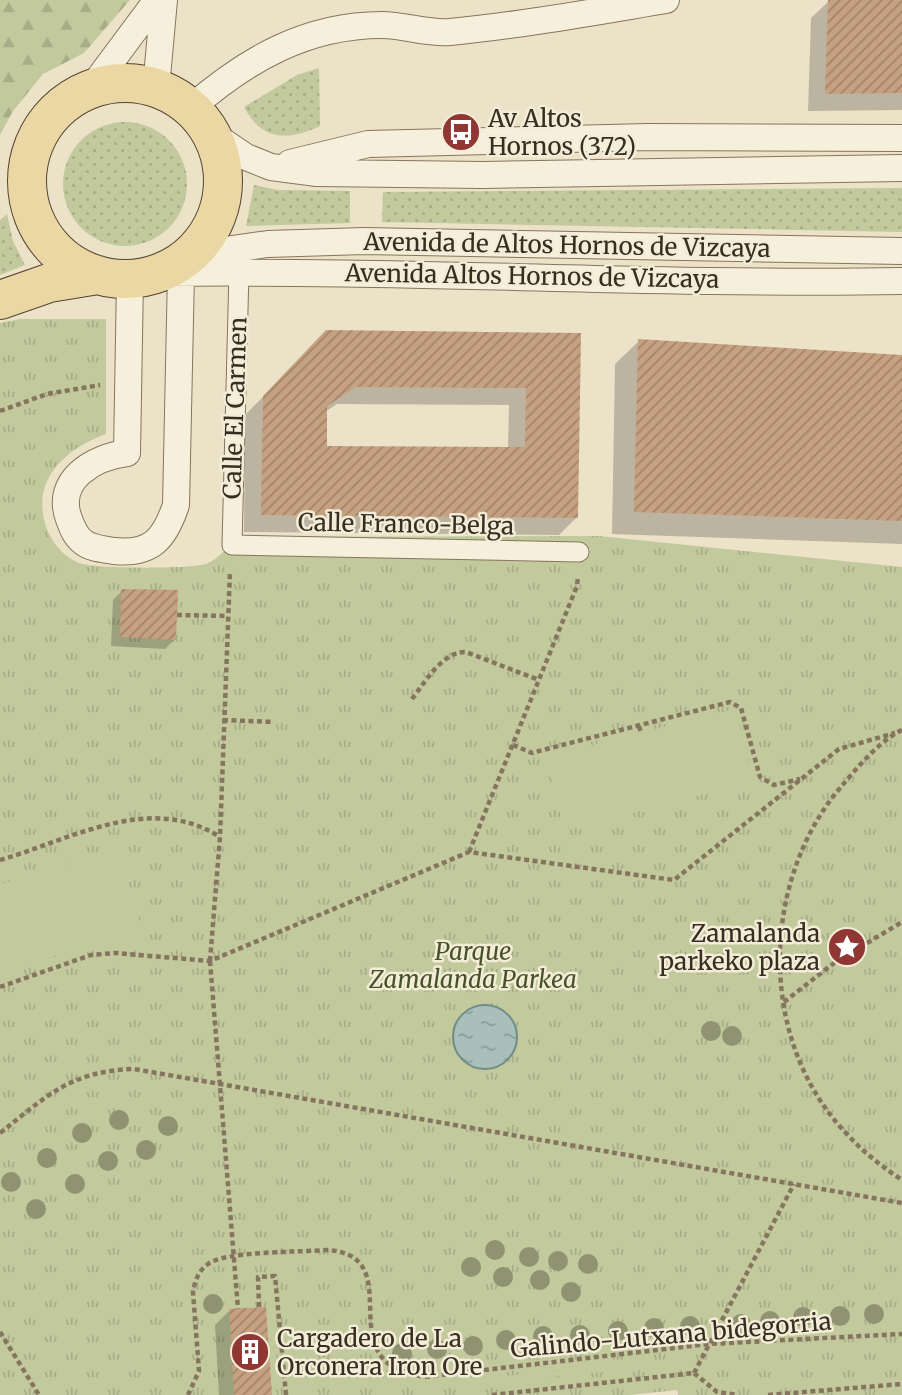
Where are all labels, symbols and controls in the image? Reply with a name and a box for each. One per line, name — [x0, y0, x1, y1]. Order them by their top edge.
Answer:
place label: Av Altos Hornos (372) — [487, 103, 636, 162]
bus stop icon: Av Altos Hornos (372) — [440, 111, 482, 153]
street label: Avenida de Altos Hornos de Vizcaya — [362, 226, 771, 264]
street label: Avenida Altos Hornos de Vizcaya — [344, 257, 720, 295]
street label: Calle El Carmen — [216, 316, 254, 500]
street label: Calle Franco-Belga — [298, 507, 514, 541]
place label: Zamalanda parkeko plaza — [659, 918, 820, 977]
place icon: Zamalanda parkeko plaza — [826, 926, 868, 968]
park label: Parque Zamalanda Parkea — [368, 936, 577, 995]
street label: Galindo-Lutxana bidegorria — [509, 1306, 833, 1364]
place label: Cargadero de La Orconera Iron Ore — [277, 1323, 482, 1382]
building icon: Cargadero de La Orconera Iron Ore — [229, 1331, 271, 1373]

